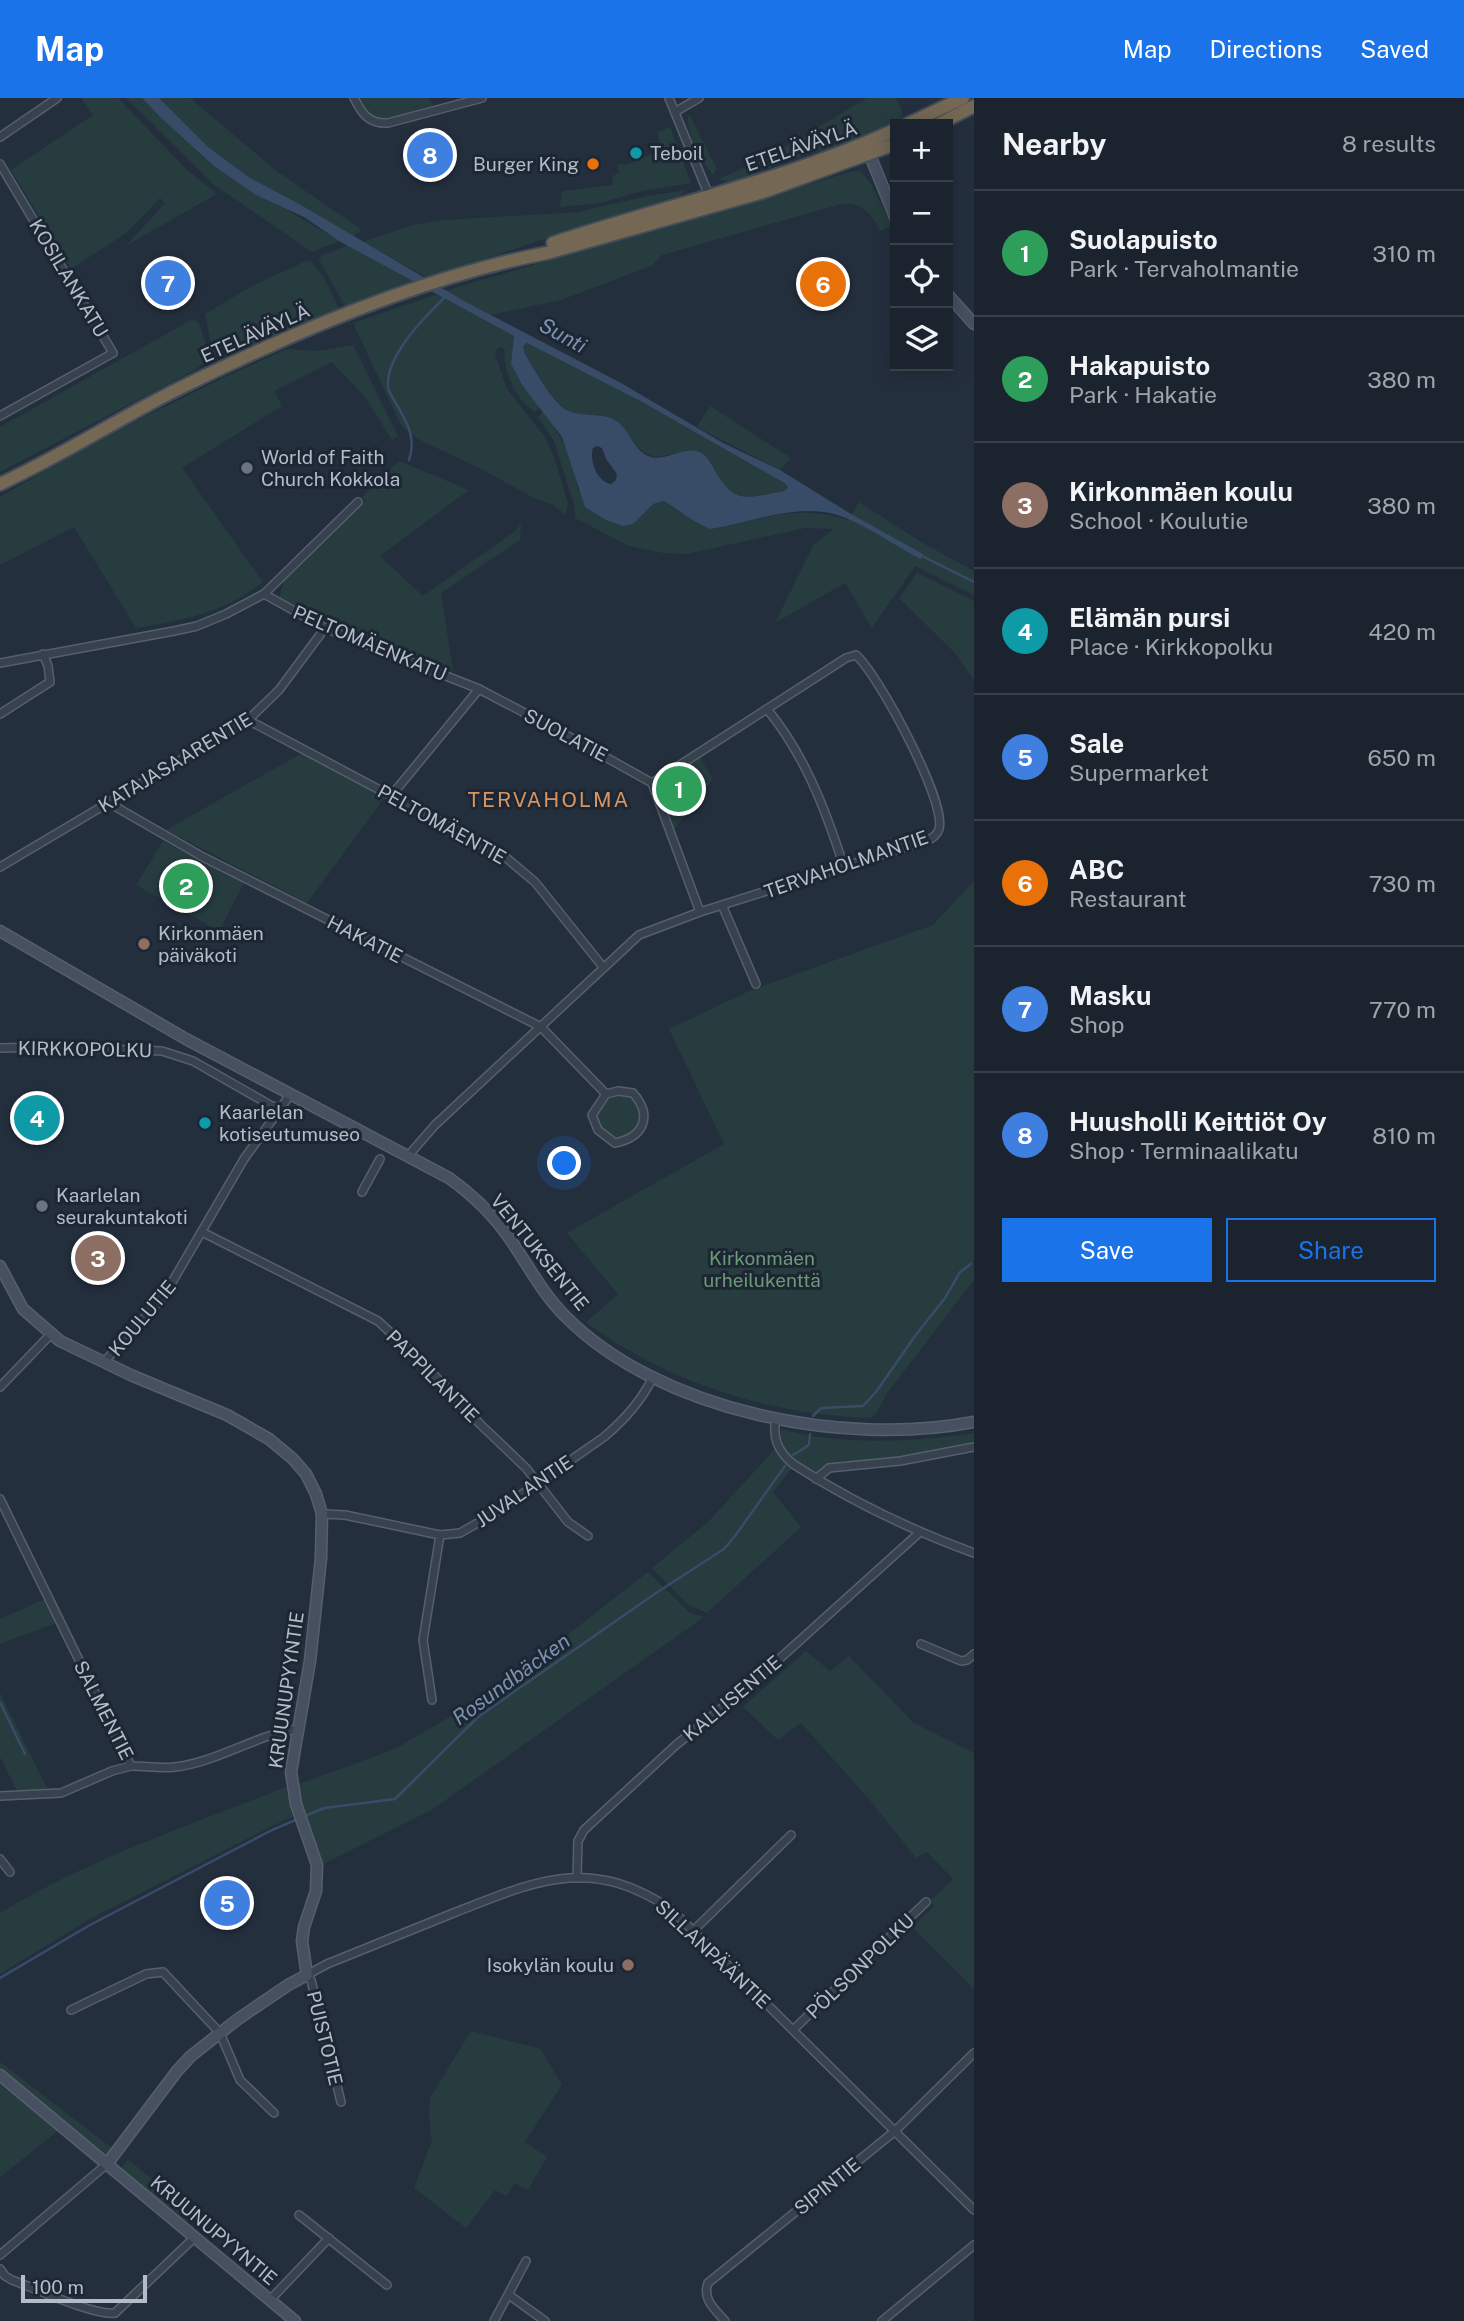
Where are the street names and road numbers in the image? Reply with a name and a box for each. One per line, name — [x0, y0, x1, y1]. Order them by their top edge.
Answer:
street label: ETELÄVÄYLÄ — [742, 117, 860, 175]
street label: KOSILANKATU — [25, 215, 113, 341]
street label: ETELÄVÄYLÄ — [197, 299, 313, 367]
street label: PELTOMÄENKATU — [290, 601, 450, 685]
street label: SUOLATIE — [520, 704, 612, 766]
street label: KATAJASAARENTIE — [94, 707, 256, 817]
street label: PELTOMÄENTIE — [374, 780, 510, 868]
street label: TERVAHOLMANTIE — [761, 826, 931, 902]
street label: HAKATIE — [324, 911, 406, 967]
street label: KIRKKOPOLKU — [18, 1037, 152, 1061]
street label: VENTUKSENTIE — [486, 1189, 594, 1315]
street label: KOULUTIE — [104, 1276, 180, 1360]
street label: PAPPILANTIE — [382, 1325, 484, 1427]
street label: JUVALANTIE — [471, 1450, 577, 1532]
street label: KRUUNUPYYNTIE — [264, 1610, 308, 1770]
street label: KALLISENTIE — [678, 1651, 786, 1745]
street label: SALMENTIE — [70, 1657, 138, 1763]
street label: SILLANPÄÄNTIE — [651, 1895, 775, 2013]
street label: PÖLSONPOLKU — [802, 1909, 918, 2023]
street label: PUISTOTIE — [303, 1988, 347, 2088]
street label: SIPINTIE — [790, 2153, 864, 2219]
street label: KRUUNUPYYNTIE — [146, 2171, 282, 2289]

